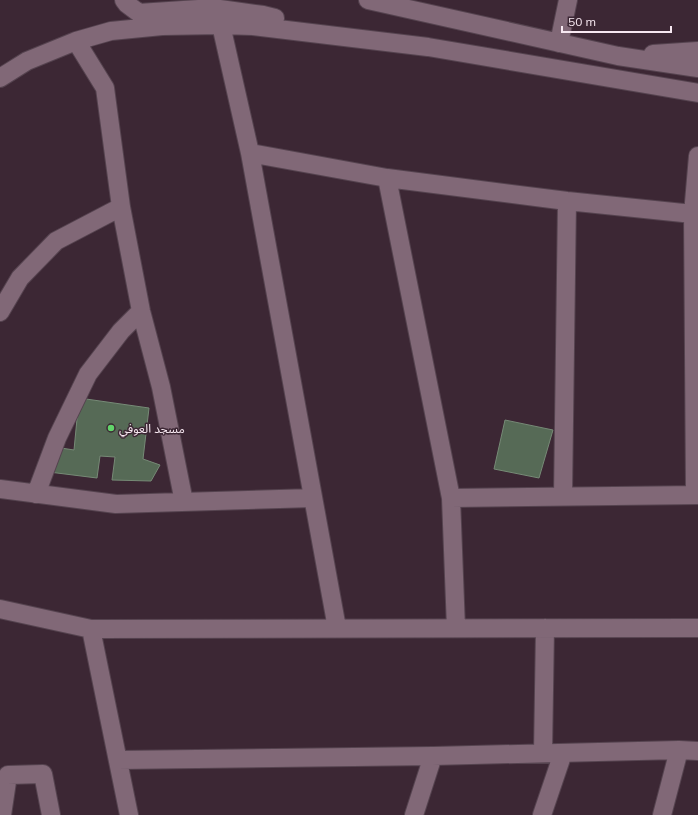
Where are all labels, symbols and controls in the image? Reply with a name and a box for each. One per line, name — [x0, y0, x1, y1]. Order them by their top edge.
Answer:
scale bar — [562, 8, 671, 34]
text: 50 m — [568, 14, 596, 29]
place label: مسجد العوفي — [119, 421, 185, 438]
marker: مسجد العوفي — [106, 423, 116, 433]

